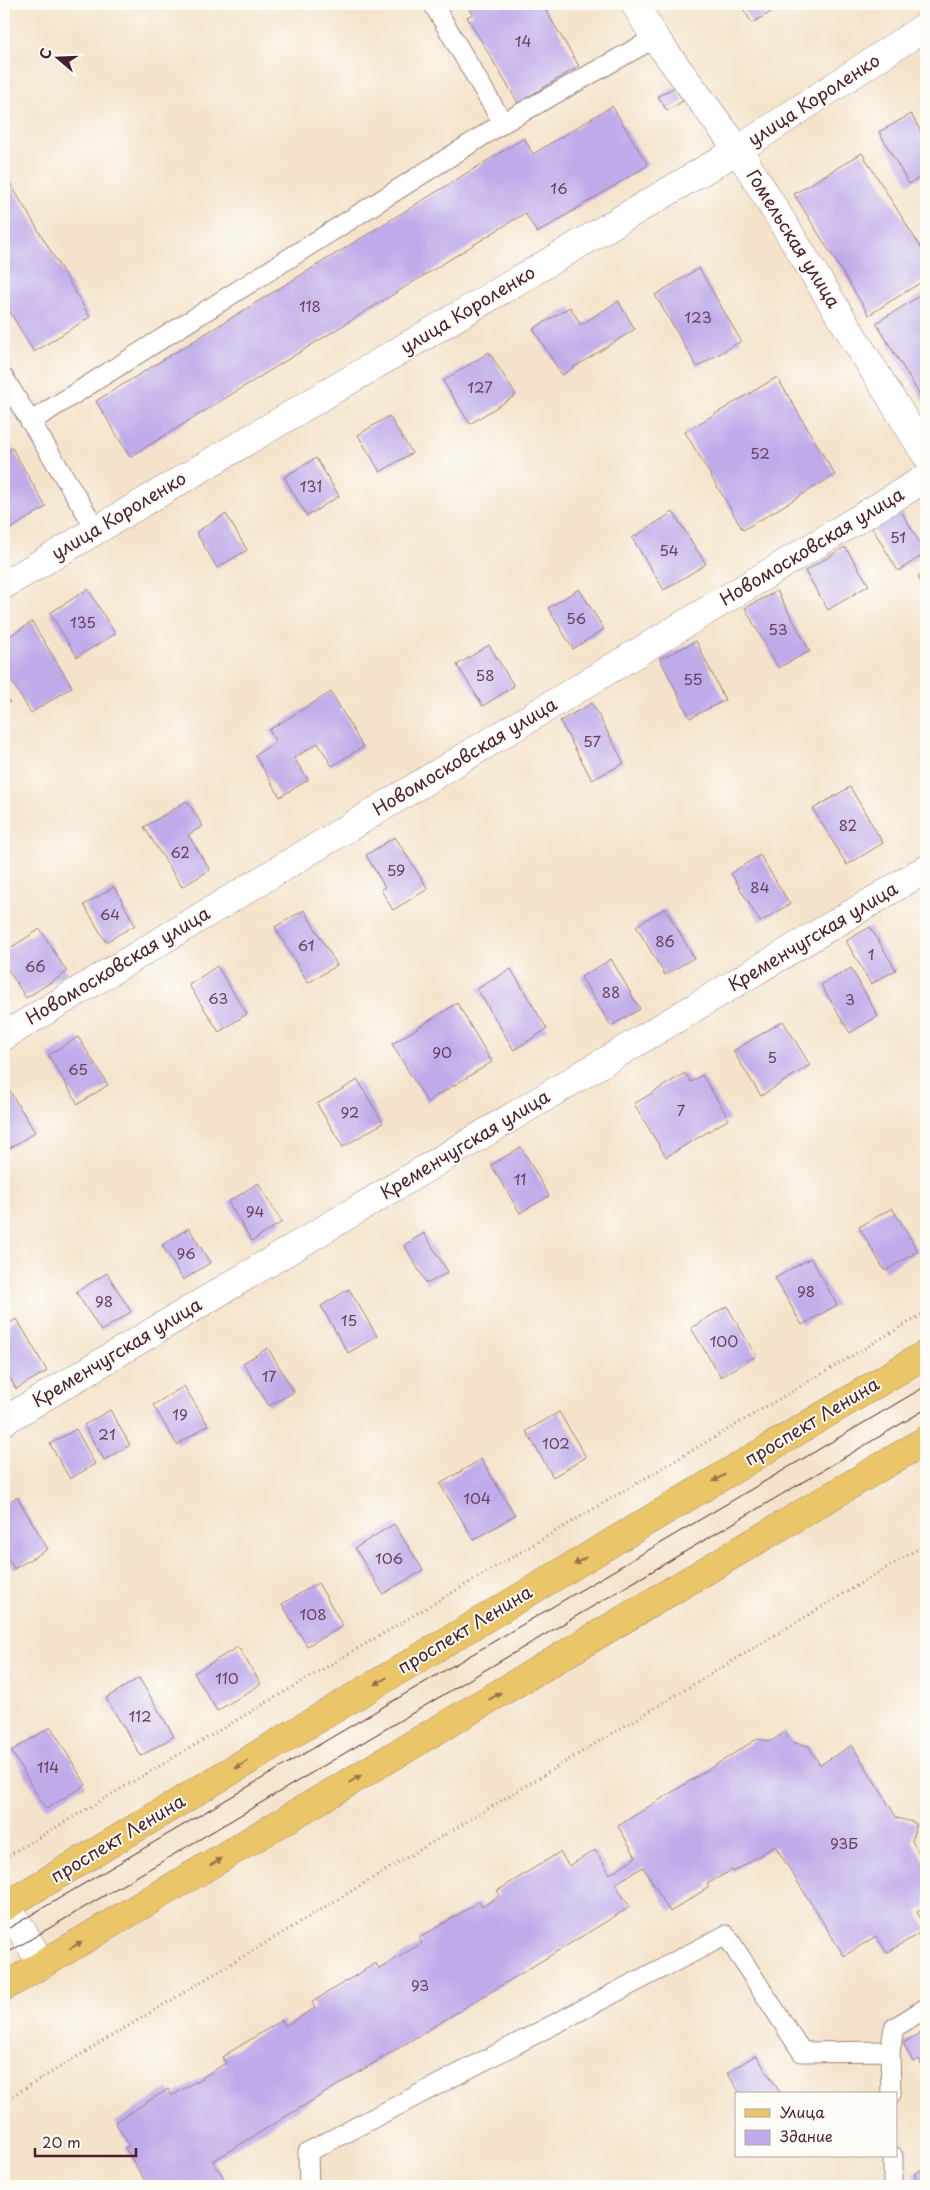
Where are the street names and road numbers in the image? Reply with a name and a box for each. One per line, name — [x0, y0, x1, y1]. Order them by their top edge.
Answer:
street label: улица Короленко — [742, 46, 885, 152]
street label: Гомельская улица — [741, 164, 848, 313]
street label: улица Короленко — [395, 258, 540, 360]
street label: улица Короленко — [46, 464, 191, 566]
street label: Новомосковская улица — [714, 480, 909, 612]
street label: Новомосковская улица — [367, 690, 562, 822]
street label: Кременчугская улица — [722, 874, 903, 997]
street label: Новомосковская улица — [20, 899, 215, 1031]
street label: Кременчугская улица — [374, 1082, 555, 1205]
street label: Кременчугская улица — [26, 1290, 207, 1413]
street label: проспект Ленина — [739, 1369, 884, 1472]
street label: проспект Ленина — [392, 1577, 537, 1680]
street label: проспект Ленина — [45, 1786, 190, 1889]

